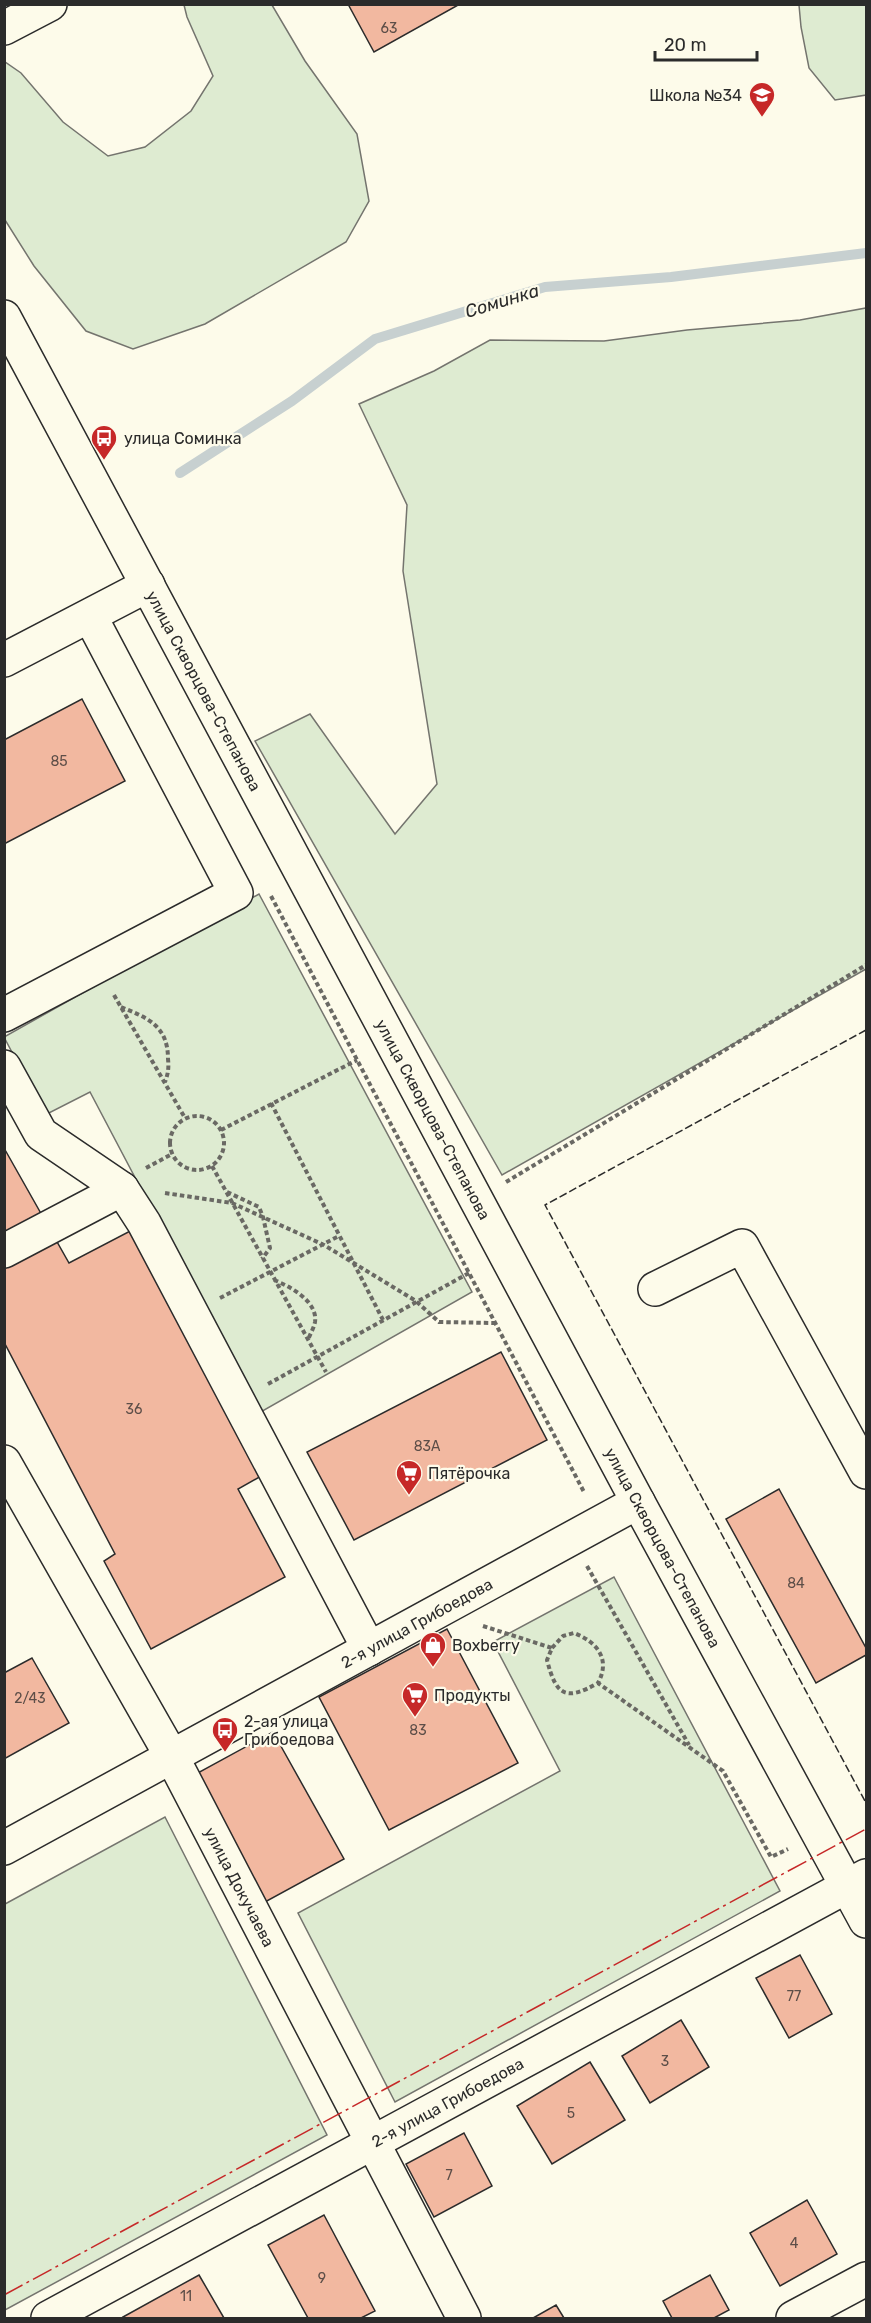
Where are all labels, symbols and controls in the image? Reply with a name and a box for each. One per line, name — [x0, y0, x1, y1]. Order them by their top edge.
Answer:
house number: 63 — [381, 20, 397, 37]
scale bar — [655, 24, 757, 62]
text: 20 m — [664, 34, 706, 56]
school or university icon: Школа №34 — [747, 80, 777, 118]
place label: Школа №34 — [649, 86, 742, 105]
water label: Соминка — [462, 279, 542, 323]
bus stop icon: улица Соминка — [89, 423, 119, 461]
place label: улица Соминка — [124, 429, 242, 448]
street label: улица Скворцова-Степанова — [142, 588, 265, 795]
house number: 85 — [50, 753, 68, 770]
street label: улица Скворцова-Степанова — [372, 1016, 494, 1223]
house number: 36 — [126, 1401, 142, 1418]
house number: 83А — [414, 1438, 441, 1455]
street label: улица Скворцова-Степанова — [601, 1445, 724, 1651]
supermarket icon: Пятёрочка — [394, 1458, 424, 1496]
place label: Пятёрочка — [428, 1464, 510, 1483]
street label: 2-я улица Грибоедова — [338, 1574, 496, 1672]
house number: 84 — [787, 1575, 805, 1592]
shop icon: Boxberry — [418, 1630, 448, 1668]
place label: Boxberry — [452, 1636, 520, 1655]
supermarket icon: Продукты — [400, 1680, 430, 1718]
place label: Продукты — [434, 1686, 511, 1705]
house number: 2/43 — [14, 1690, 46, 1707]
place label: 2-ая улица Грибоедова — [244, 1712, 334, 1749]
bus stop icon: 2-ая улица Грибоедова — [210, 1715, 240, 1753]
house number: 83 — [409, 1722, 427, 1739]
street label: улица Докучаева — [200, 1824, 278, 1950]
house number: 77 — [787, 1988, 801, 2005]
house number: 3 — [661, 2053, 669, 2070]
street label: 2-я улица Грибоедова — [368, 2054, 527, 2151]
house number: 5 — [567, 2105, 575, 2122]
house number: 7 — [445, 2167, 453, 2184]
house number: 4 — [790, 2235, 799, 2252]
house number: 9 — [318, 2270, 326, 2287]
house number: 11 — [180, 2288, 192, 2305]

